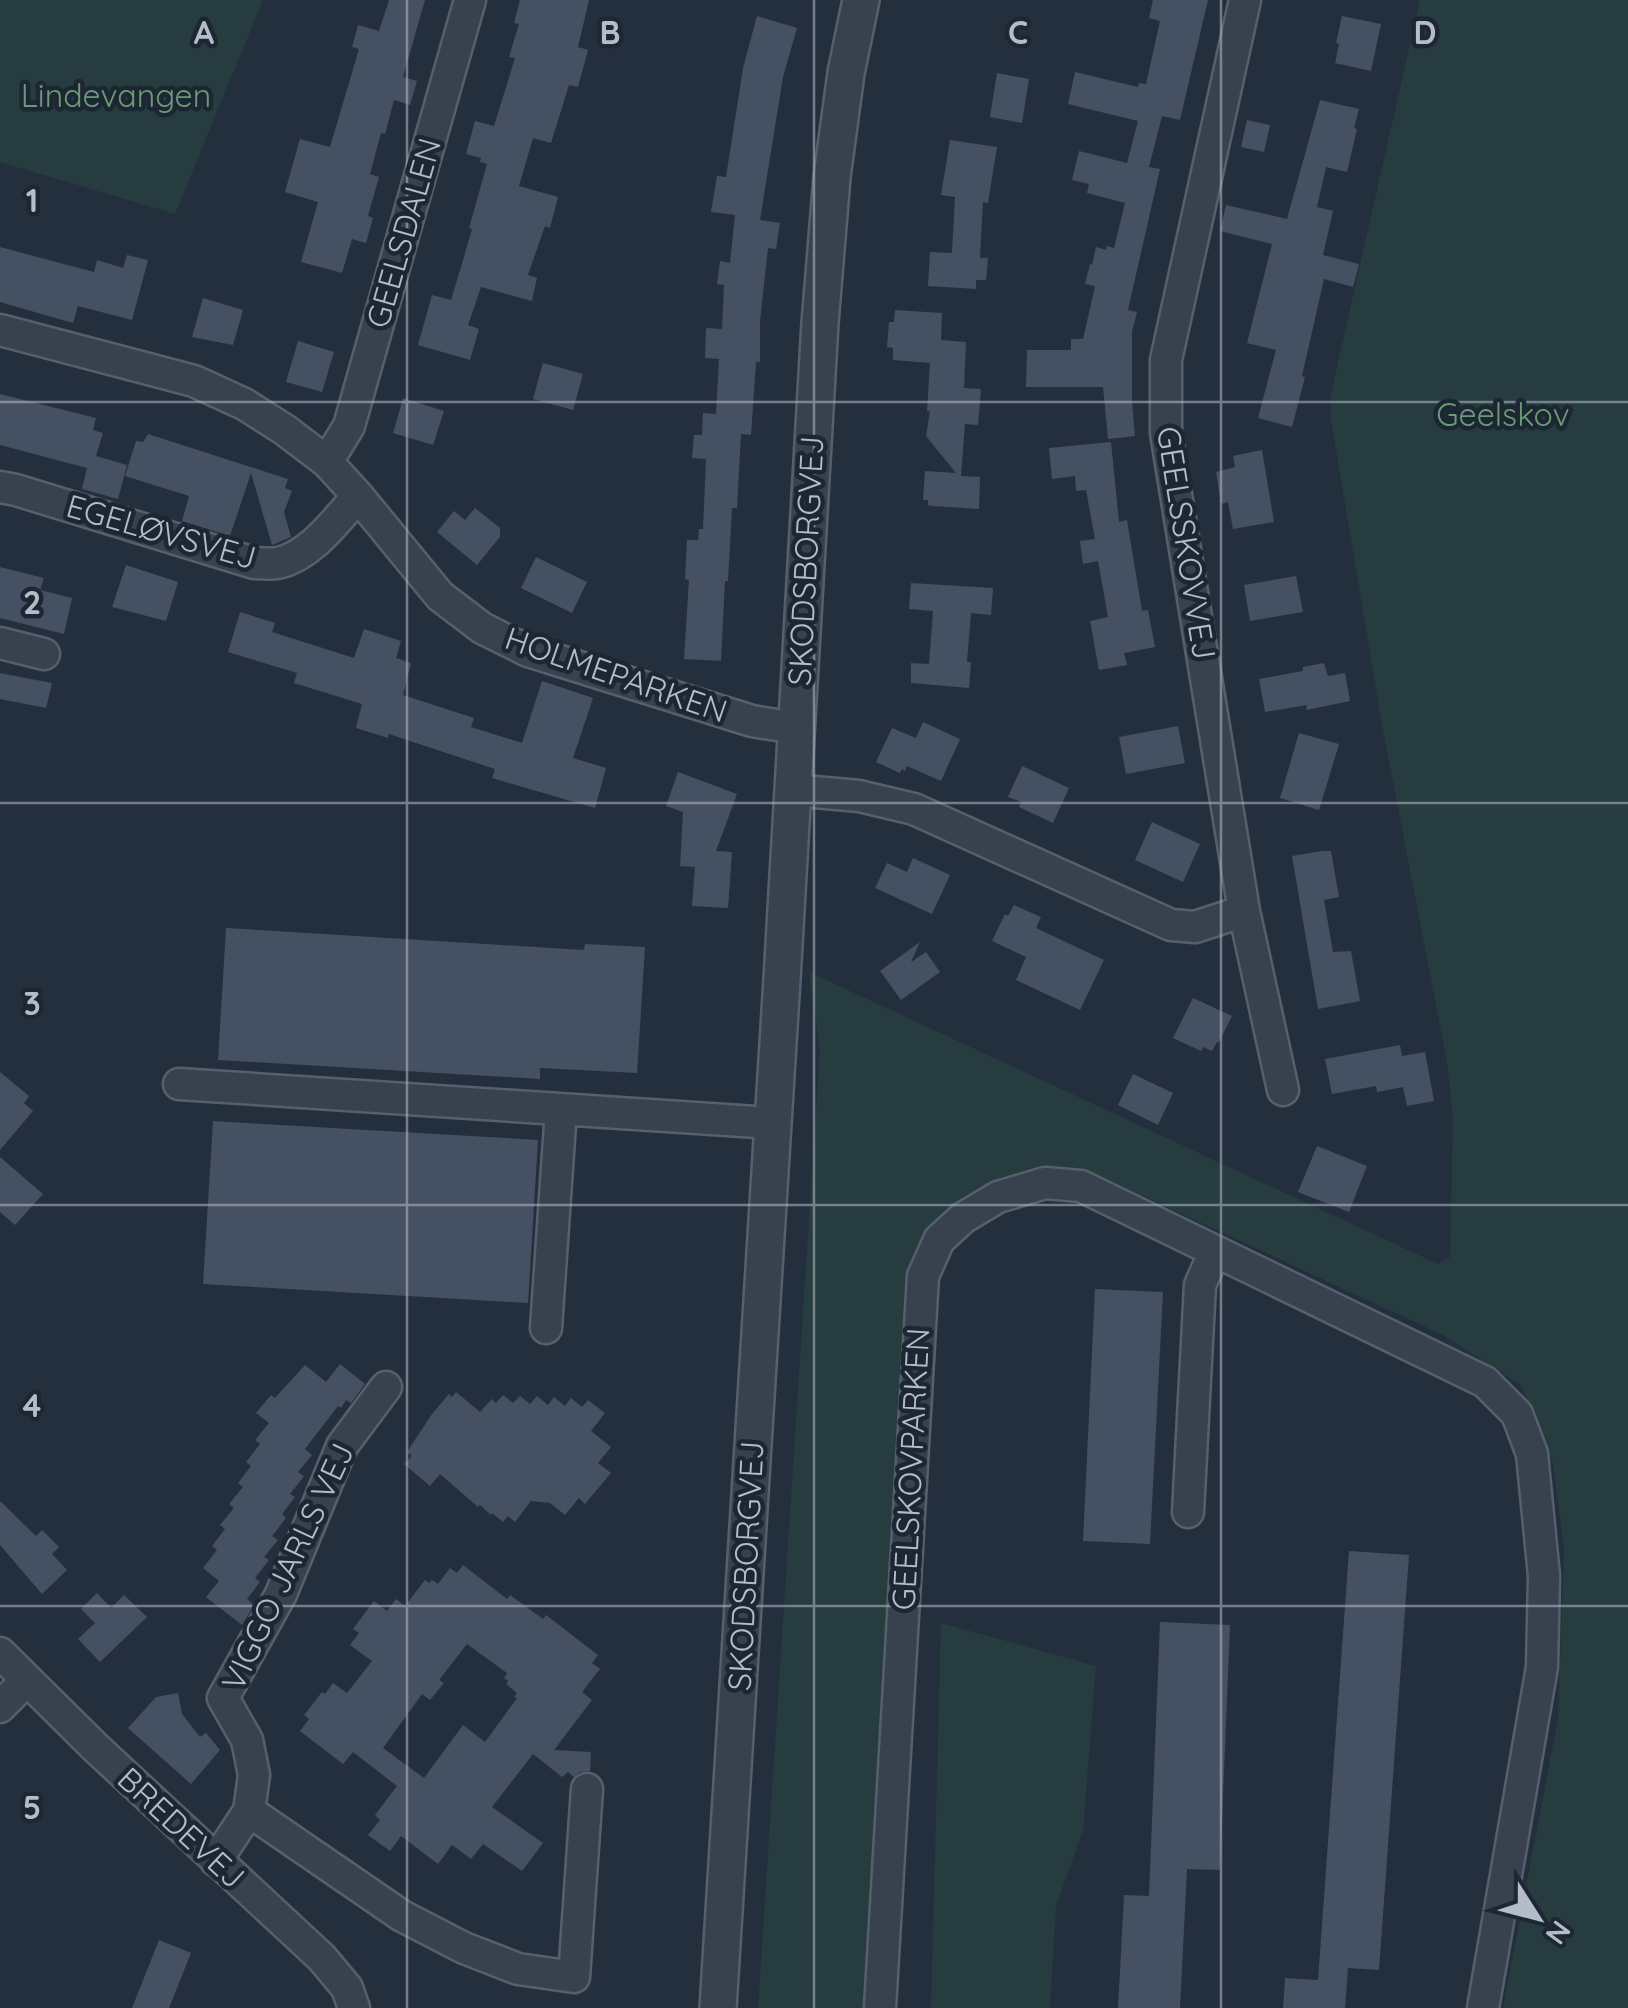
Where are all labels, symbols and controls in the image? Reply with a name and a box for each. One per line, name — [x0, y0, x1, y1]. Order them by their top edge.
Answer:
text: A — [194, 12, 215, 52]
text: B — [600, 12, 620, 52]
text: C — [1008, 12, 1028, 52]
text: D — [1414, 12, 1436, 52]
park label: Lindevangen — [21, 75, 211, 115]
street label: GEELSDALEN — [357, 133, 449, 332]
text: 1 — [26, 180, 38, 220]
park label: Geelskov — [1436, 394, 1570, 434]
street label: GEELSSKOVVEJ — [1149, 424, 1225, 662]
street label: SKODSBORGVEJ — [778, 435, 832, 687]
street label: EGELØVSVEJ — [62, 485, 261, 577]
text: 2 — [23, 582, 41, 622]
street label: HOLMEPARKEN — [500, 617, 733, 731]
text: 3 — [23, 983, 41, 1023]
street label: GEELSKOVPARKEN — [883, 1327, 937, 1611]
text: 4 — [23, 1385, 42, 1425]
street label: VIGGO JARLS VEJ — [212, 1437, 362, 1697]
street label: SKODSBORGVEJ — [718, 1440, 772, 1692]
street label: BREDEVEJ — [110, 1758, 253, 1896]
text: 5 — [23, 1787, 41, 1827]
north arrow — [1488, 1868, 1588, 1968]
text: N — [1538, 1914, 1579, 1952]

